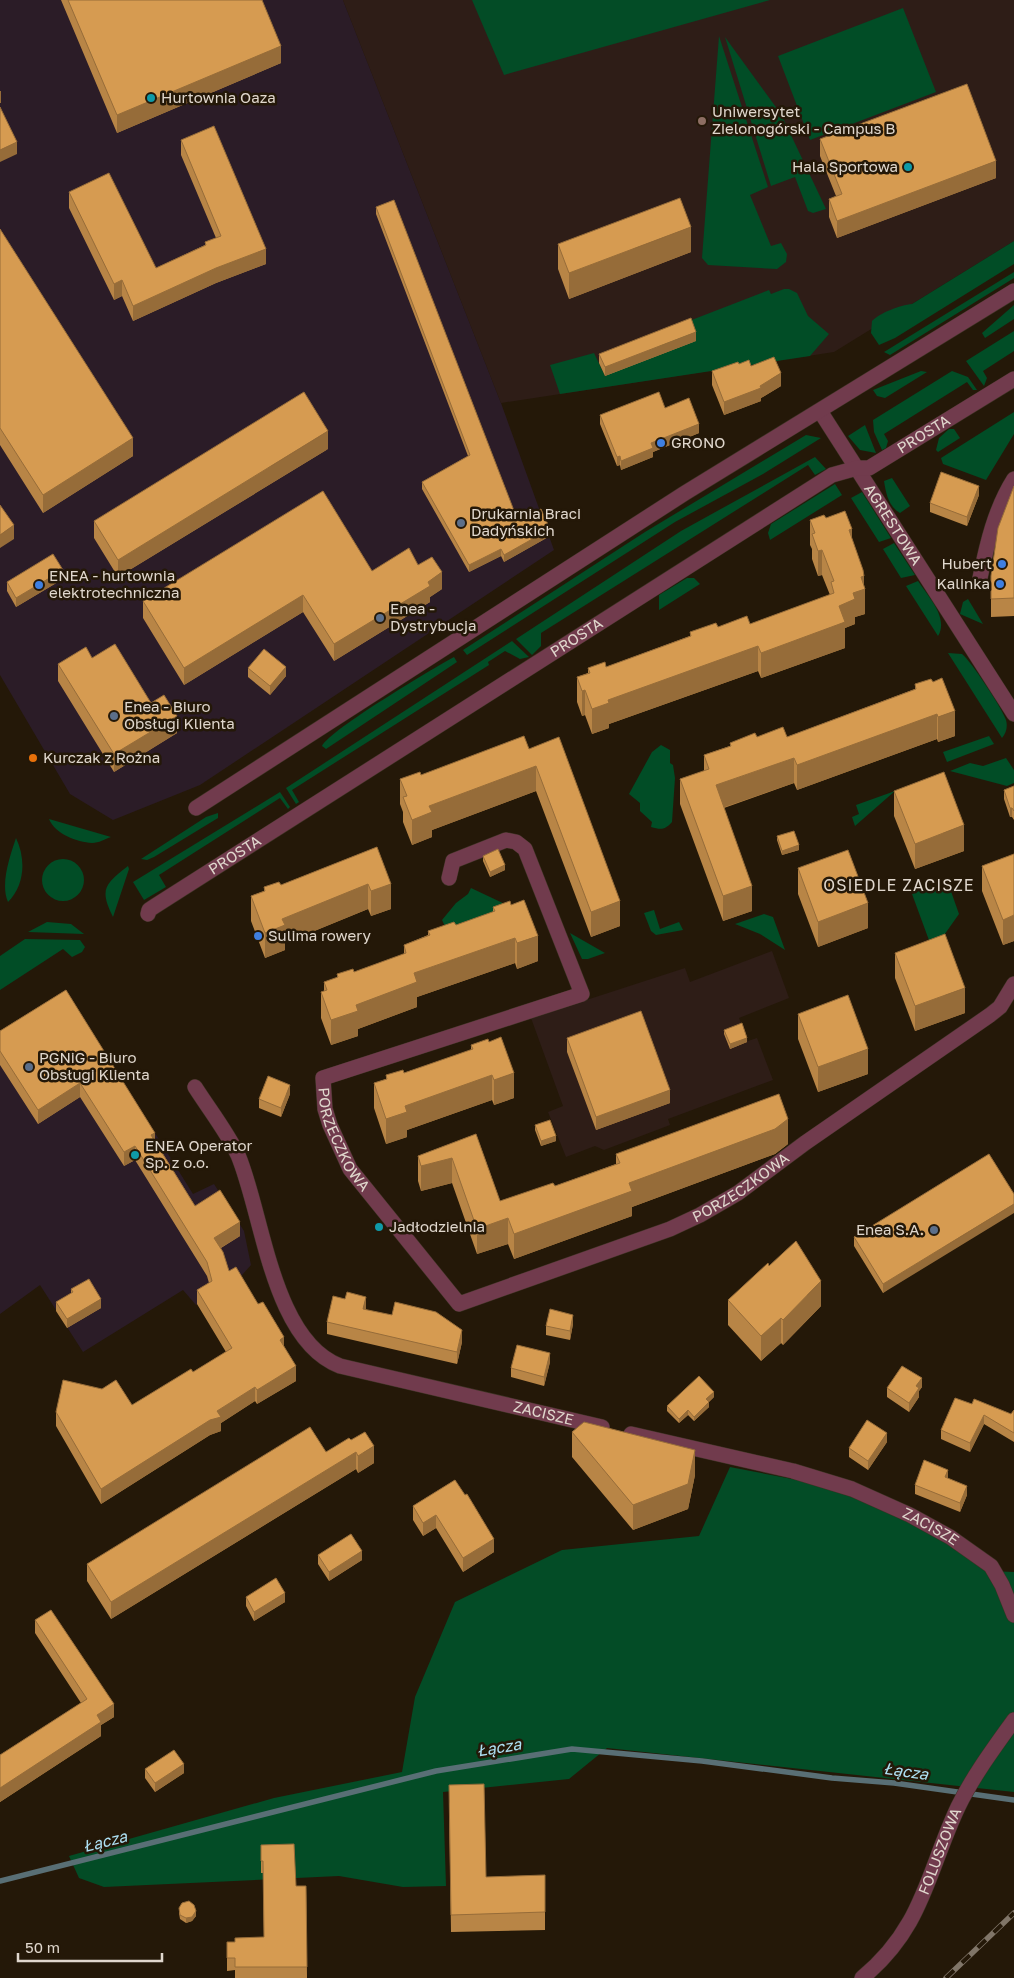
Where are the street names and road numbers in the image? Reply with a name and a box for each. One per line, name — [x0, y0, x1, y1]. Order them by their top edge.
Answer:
street label: PROSTA — [893, 411, 953, 457]
street label: AGRESTOWA — [861, 480, 926, 568]
street label: PROSTA — [546, 613, 606, 660]
street label: PROSTA — [205, 831, 264, 878]
street label: PORZECZKOWA — [316, 1087, 374, 1194]
street label: PORZECZKOWA — [689, 1148, 792, 1225]
street label: ZACISZE — [512, 1397, 576, 1428]
street label: ZACISZE — [900, 1503, 963, 1548]
street label: FOLUSZOWA — [914, 1805, 964, 1897]

